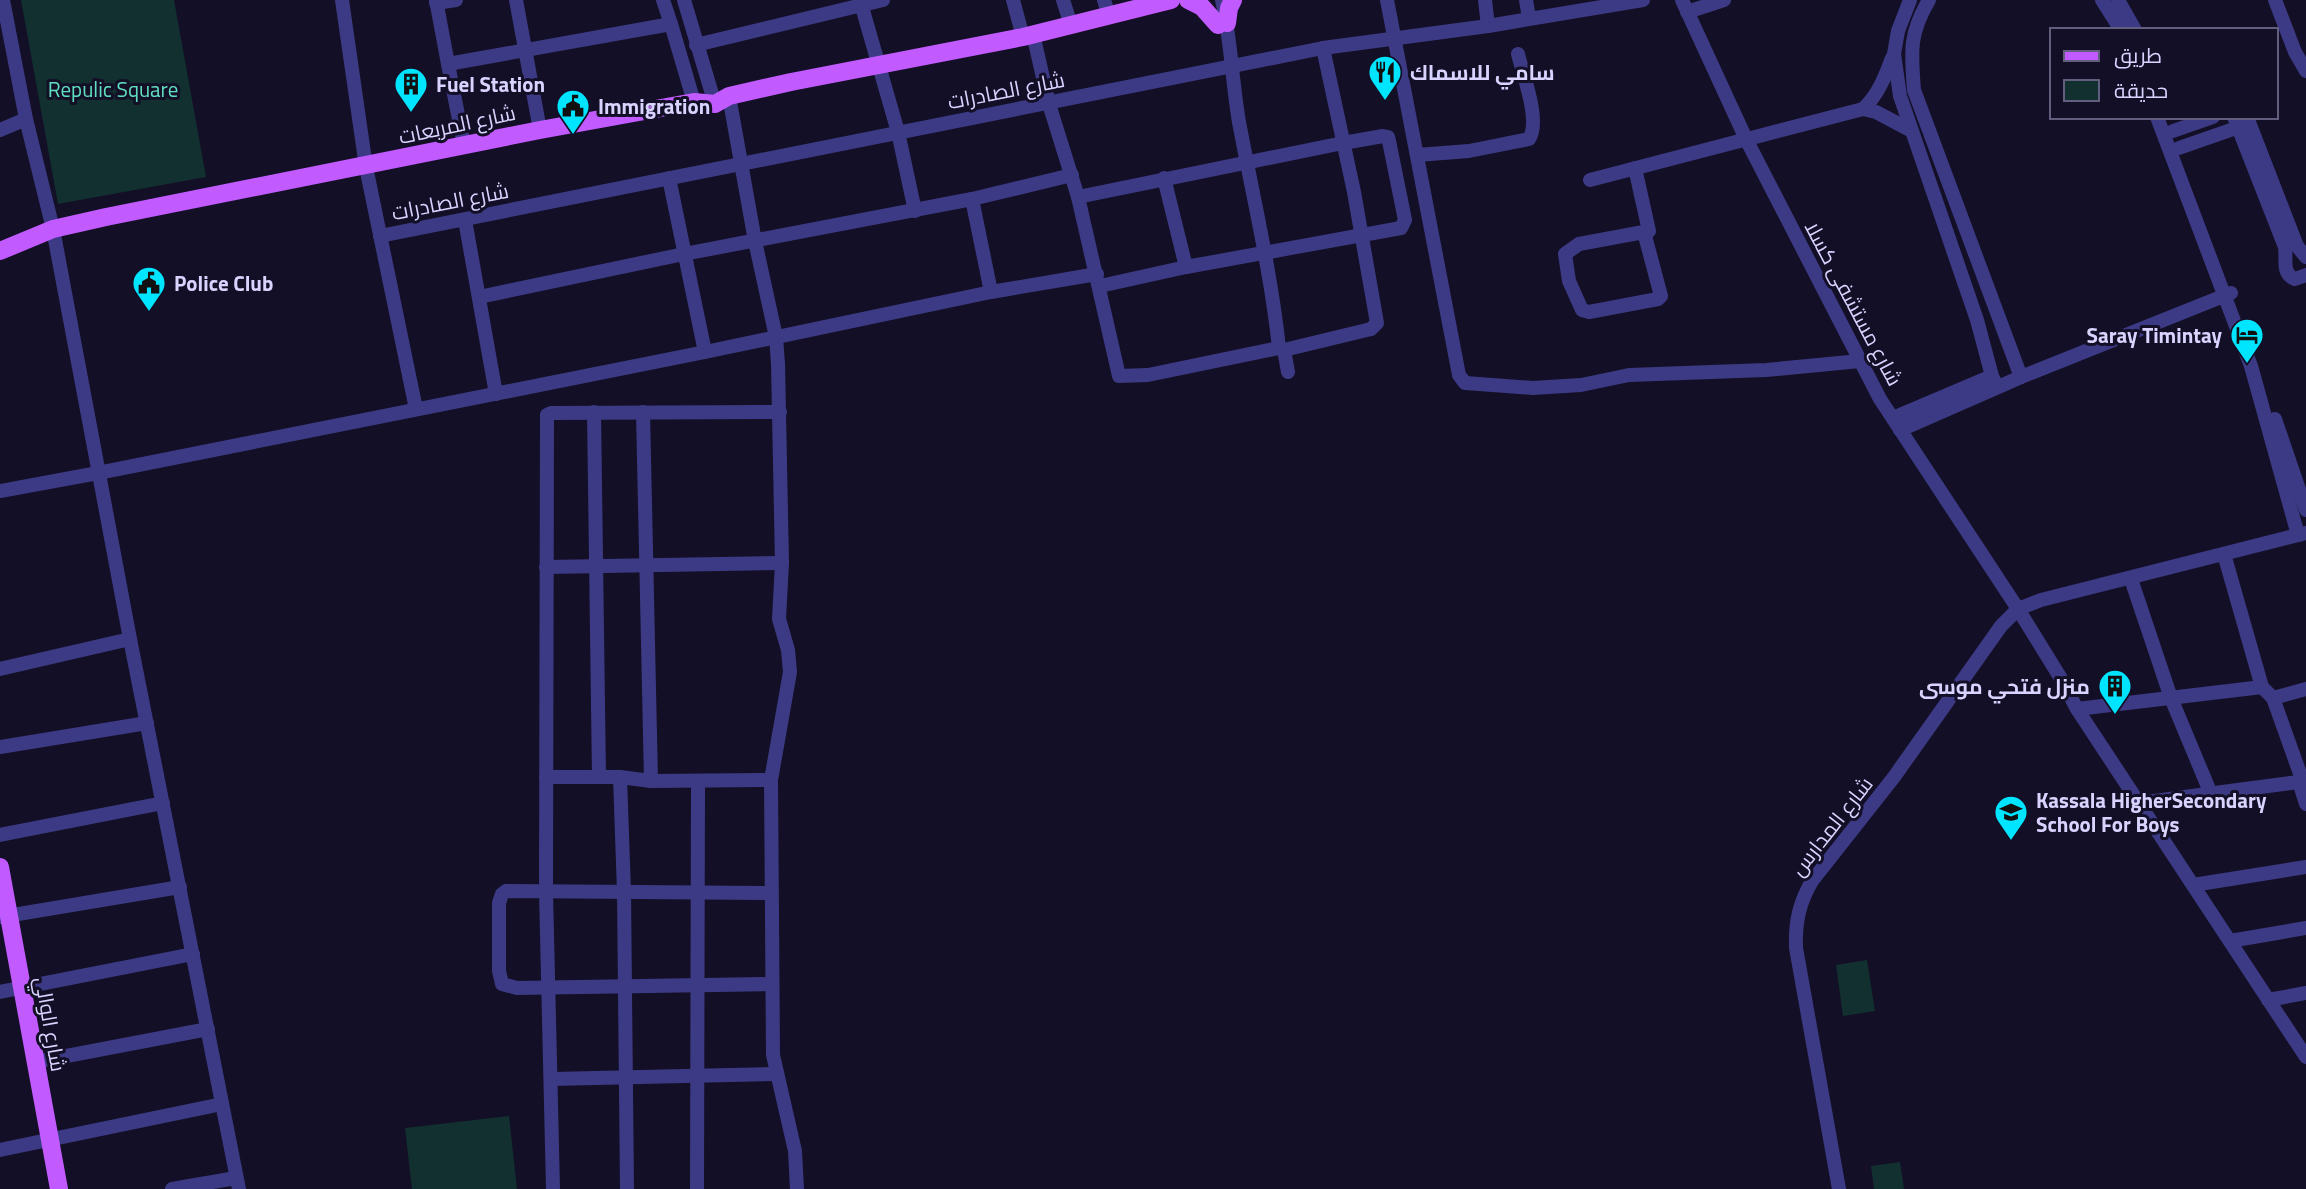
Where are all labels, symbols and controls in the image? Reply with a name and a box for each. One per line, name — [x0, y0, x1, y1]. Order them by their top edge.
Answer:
legend — [2050, 28, 2278, 119]
text: طريق — [2114, 39, 2162, 71]
restaurant icon: سامي للاسماك — [1366, 53, 1404, 102]
place label: سامي للاسماك — [1410, 56, 1555, 90]
street label: شارع الصادرات — [945, 63, 1067, 117]
building icon: Fuel Station — [392, 65, 430, 114]
place label: Fuel Station — [436, 68, 545, 100]
park label: Repulic Square — [48, 73, 178, 105]
text: حديقة — [2114, 74, 2168, 106]
public building icon: Immigration — [554, 87, 592, 136]
place label: Immigration — [598, 90, 710, 122]
street label: شارع المربعات — [395, 96, 519, 152]
street label: شارع الصادرات — [389, 174, 511, 228]
street label: شارع مستشفى كسلا — [1797, 215, 1911, 391]
public building icon: Police Club — [130, 264, 168, 313]
place label: Police Club — [174, 267, 273, 299]
hotel icon: Saray Timintay — [2228, 316, 2266, 365]
place label: Saray Timintay — [2086, 319, 2222, 351]
building icon: منزل فتحي موسى — [2096, 667, 2134, 716]
place label: منزل فتحي موسى — [1919, 670, 2090, 704]
street label: شارع المدارس — [1782, 769, 1880, 883]
place label: Kassala HigherSecondary School For Boys — [2036, 784, 2267, 840]
school or university icon: Kassala HigherSecondary School For Boys — [1992, 793, 2030, 842]
street label: شارع الوالي — [26, 974, 75, 1074]

